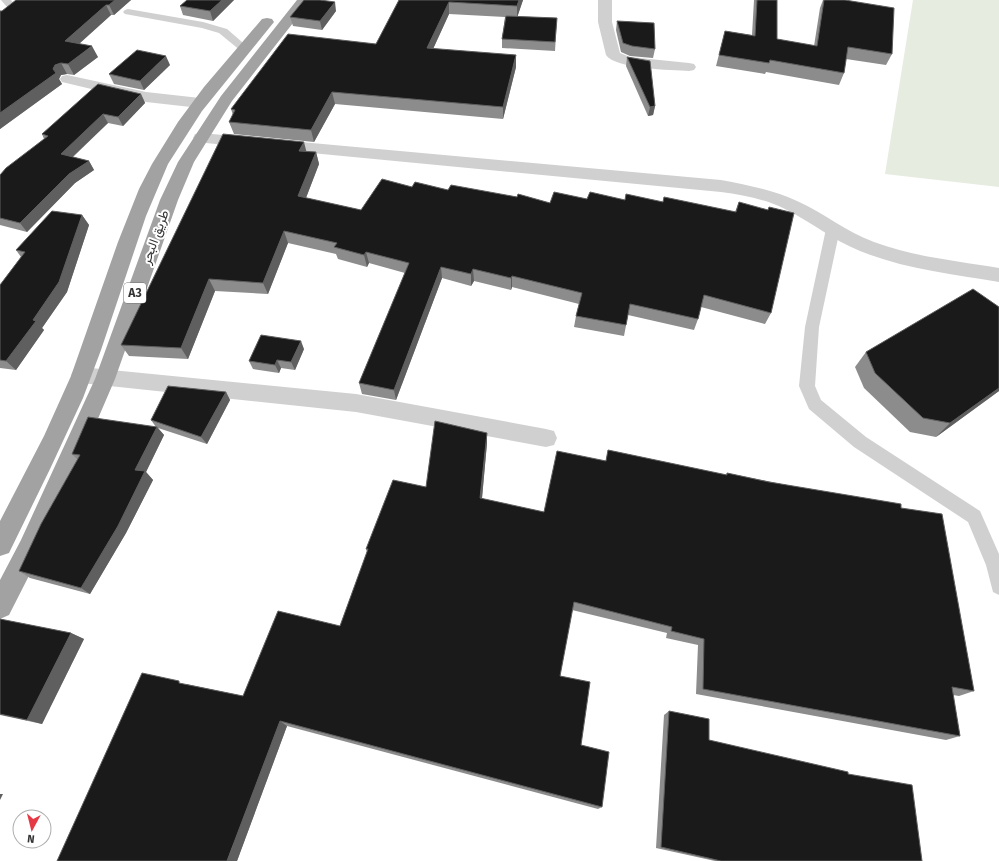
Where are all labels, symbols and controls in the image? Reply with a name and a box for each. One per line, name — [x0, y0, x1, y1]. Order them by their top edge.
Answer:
street label: طريق البحر — [138, 208, 173, 267]
road number: A3 — [124, 283, 146, 303]
north arrow — [12, 809, 52, 849]
text: N — [26, 832, 35, 845]

